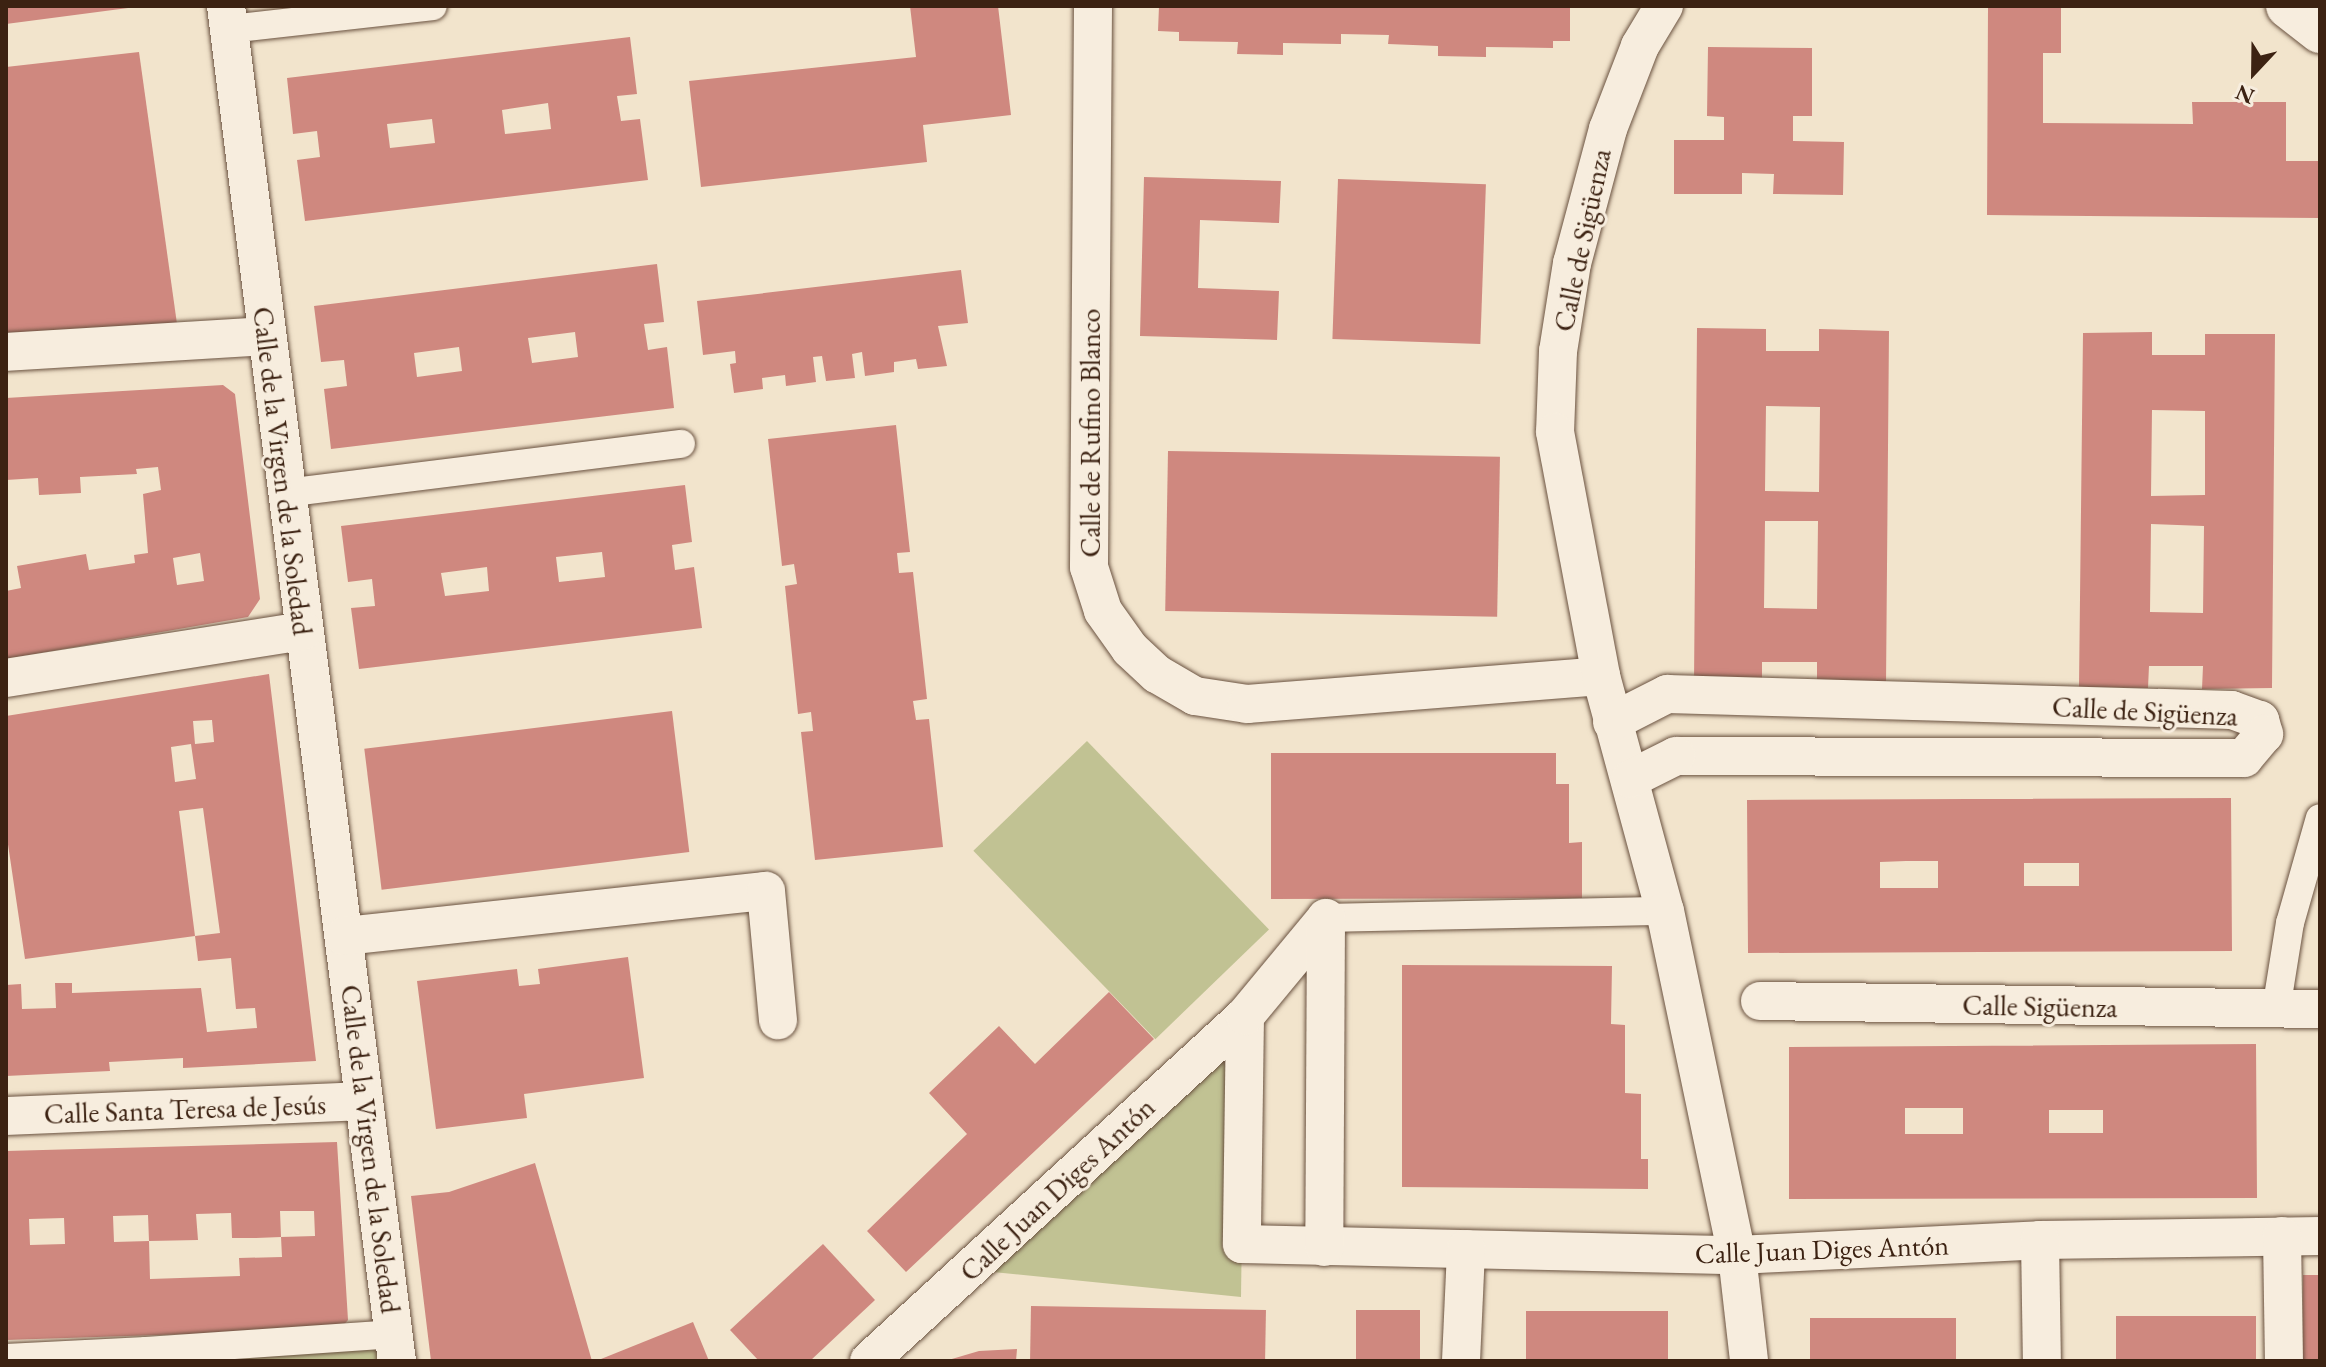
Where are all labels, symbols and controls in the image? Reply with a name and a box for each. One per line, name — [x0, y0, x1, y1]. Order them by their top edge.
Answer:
north arrow — [2214, 32, 2294, 112]
text: N — [2231, 78, 2259, 111]
street label: Calle de Sigüenza — [1546, 146, 1618, 334]
street label: Calle de la Virgen de la Soledad — [246, 305, 320, 637]
street label: Calle de Rufino Blanco — [1073, 309, 1107, 557]
street label: Calle de Sigüenza — [2051, 689, 2239, 733]
street label: Calle de la Virgen de la Soledad — [334, 983, 408, 1315]
street label: Calle Sigüenza — [1962, 988, 2118, 1024]
street label: Calle Santa Teresa de Jesús — [43, 1087, 327, 1131]
street label: Calle Juan Diges Antón — [953, 1090, 1161, 1288]
street label: Calle Juan Diges Antón — [1694, 1228, 1950, 1270]

